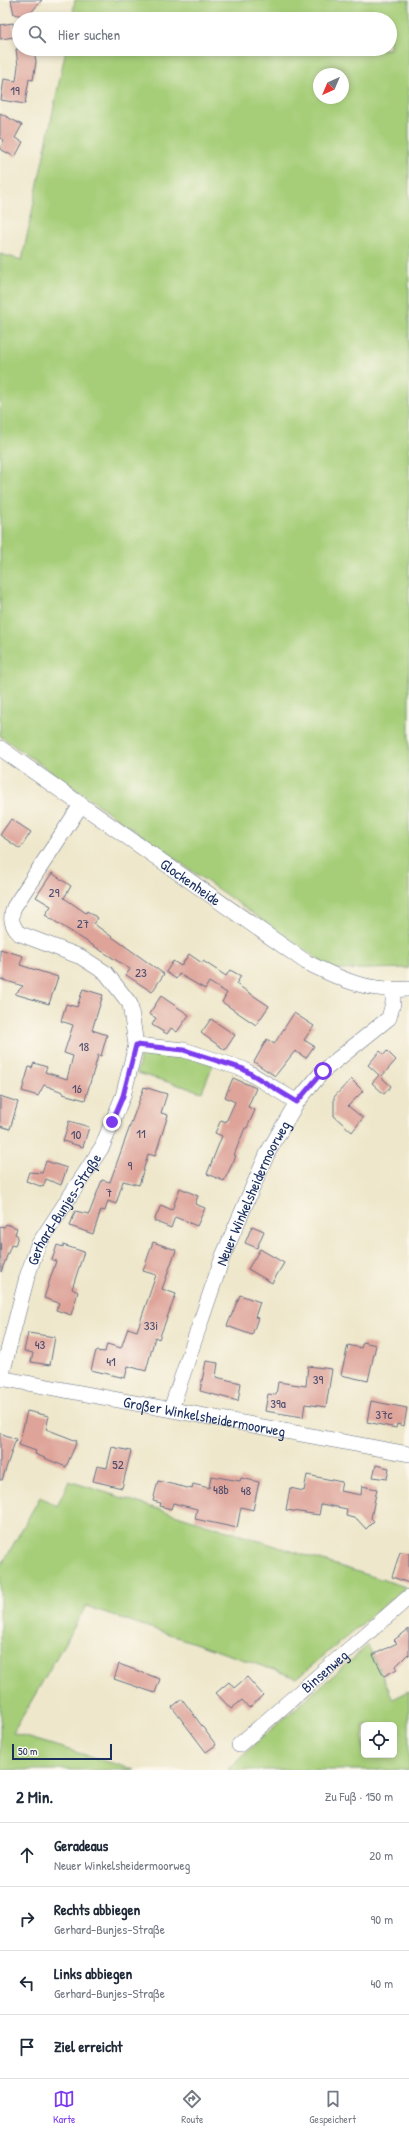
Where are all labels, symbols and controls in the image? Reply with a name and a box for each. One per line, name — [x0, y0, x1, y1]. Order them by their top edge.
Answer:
search box — [12, 12, 397, 56]
icon: search — [26, 23, 48, 45]
text: Hier suchen — [58, 24, 120, 45]
north arrow — [313, 68, 349, 104]
house number: 19 — [10, 81, 20, 99]
street label: Glockenheide — [156, 853, 225, 910]
house number: 29 — [49, 883, 60, 901]
house number: 27 — [77, 914, 89, 932]
house number: 23 — [135, 963, 147, 981]
house number: 18 — [79, 1037, 90, 1055]
route start — [314, 1062, 332, 1080]
house number: 16 — [72, 1079, 82, 1097]
route end — [103, 1113, 121, 1131]
street label: Neuer Winkelsheidermoorweg — [210, 1116, 295, 1268]
house number: 11 — [136, 1124, 146, 1142]
house number: 10 — [71, 1125, 81, 1143]
street label: Gerhard-Bunjes-Straße — [21, 1149, 106, 1268]
house number: 9 — [128, 1156, 133, 1174]
house number: 7 — [106, 1183, 112, 1201]
house number: 33i — [144, 1316, 158, 1334]
house number: 43 — [35, 1335, 46, 1353]
house number: 41 — [106, 1352, 116, 1370]
house number: 39 — [313, 1370, 324, 1388]
street label: Großer Winkelsheidermoorweg — [122, 1391, 288, 1441]
house number: 39a — [270, 1394, 286, 1412]
house number: 37c — [375, 1405, 393, 1423]
house number: 52 — [112, 1455, 124, 1473]
house number: 48b — [213, 1480, 229, 1498]
house number: 48 — [241, 1481, 252, 1499]
street label: Binsenweg — [296, 1644, 352, 1697]
map controls — [361, 1722, 397, 1758]
button: locate — [361, 1722, 397, 1758]
scale bar — [12, 1742, 112, 1761]
text: 50 m — [18, 1744, 38, 1758]
text: 2 Min. — [16, 1785, 53, 1808]
text: Zu Fuß · 150 m — [325, 1787, 393, 1805]
text: Geradeaus — [54, 1835, 108, 1856]
icon: ahead — [16, 1844, 38, 1866]
text: 20 m — [369, 1846, 393, 1864]
text: Neuer Winkelsheidermoorweg — [54, 1856, 190, 1874]
text: Rechts abbiegen — [54, 1899, 140, 1920]
icon: right — [16, 1908, 38, 1930]
text: 90 m — [371, 1910, 393, 1928]
text: Gerhard-Bunjes-Straße — [54, 1920, 165, 1938]
text: Links abbiegen — [54, 1963, 132, 1984]
icon: left — [16, 1972, 38, 1994]
text: 40 m — [370, 1974, 393, 1992]
text: Gerhard-Bunjes-Straße — [54, 1984, 165, 2002]
icon: arrive — [16, 2036, 38, 2058]
text: Ziel erreicht — [54, 2036, 123, 2057]
tab: Karte — [53, 2088, 75, 2126]
tab: Route — [181, 2088, 203, 2126]
tab: Gespeichert — [309, 2088, 356, 2126]

